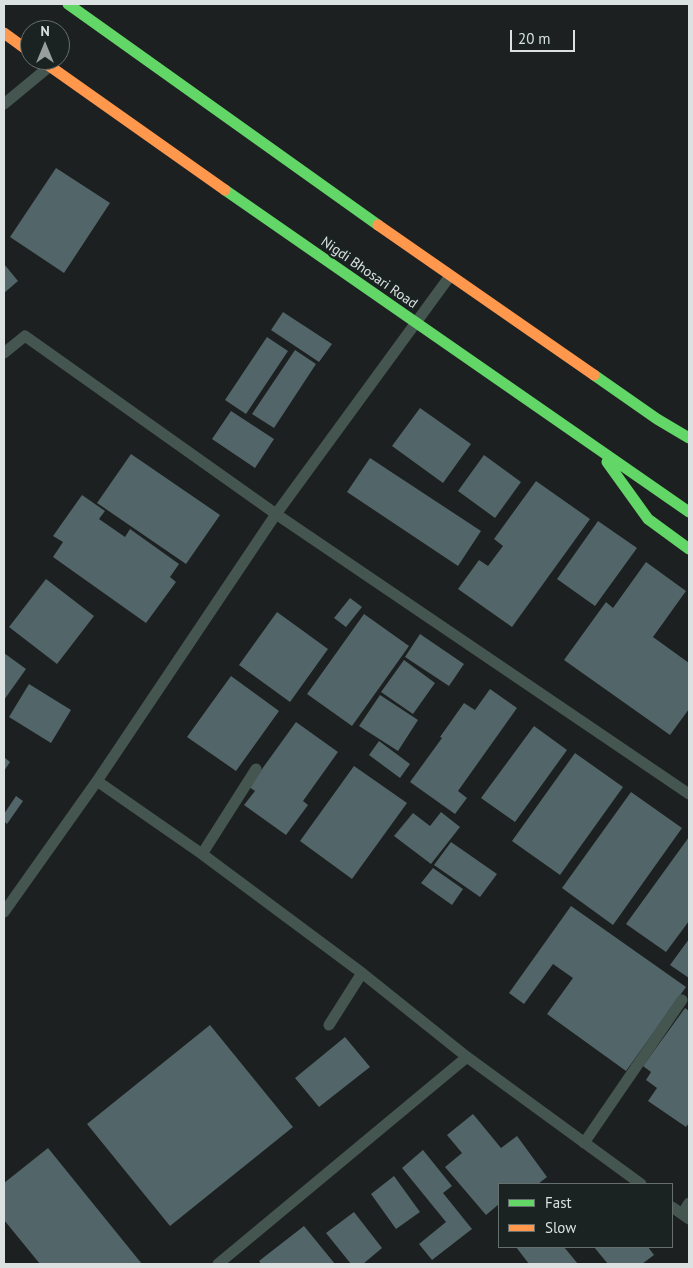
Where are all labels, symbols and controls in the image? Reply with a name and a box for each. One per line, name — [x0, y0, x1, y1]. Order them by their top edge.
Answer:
north arrow — [20, 20, 70, 70]
scale bar — [513, 20, 578, 52]
text: N — [40, 22, 50, 40]
text: 20 m — [518, 29, 551, 48]
street label: Nigdi Bhosari Road — [318, 233, 420, 313]
legend — [498, 1183, 673, 1248]
text: Fast — [545, 1193, 572, 1212]
text: Slow — [545, 1218, 576, 1237]

